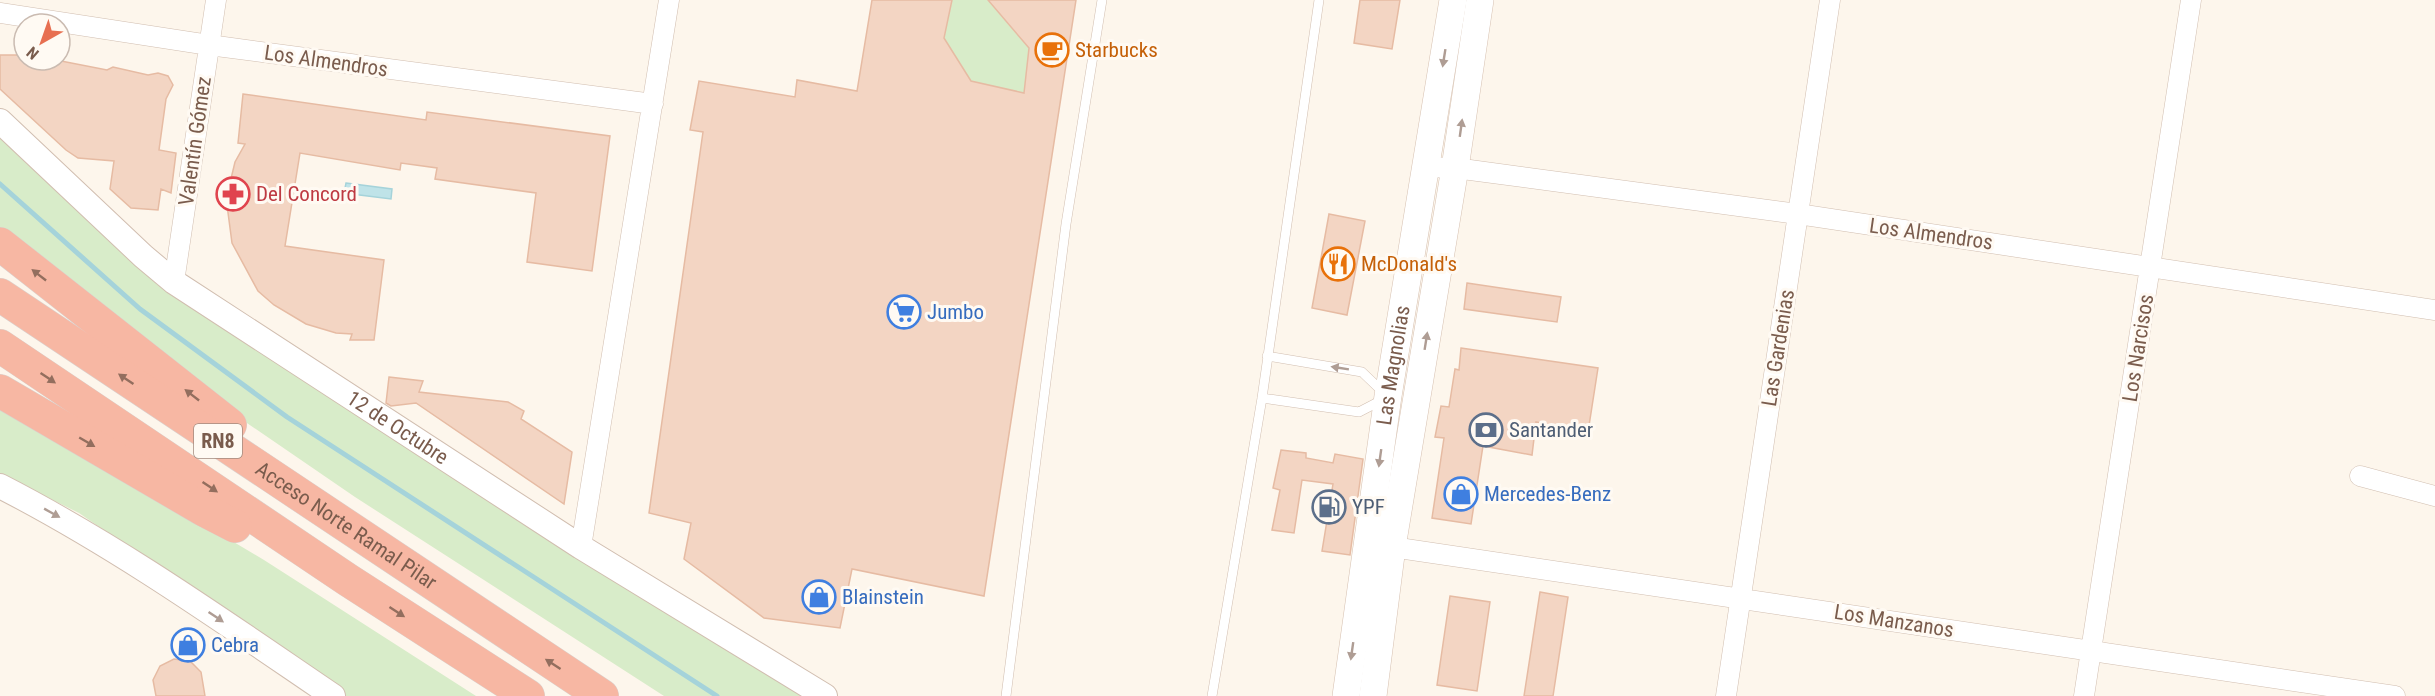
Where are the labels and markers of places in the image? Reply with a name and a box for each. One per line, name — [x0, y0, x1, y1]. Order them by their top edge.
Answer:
cafe icon: Starbucks — [1034, 32, 1070, 68]
place label: Starbucks — [1075, 38, 1158, 62]
pharmacy icon: Del Concord — [215, 176, 251, 212]
place label: Del Concord — [256, 182, 357, 206]
restaurant icon: McDonald's — [1320, 246, 1356, 282]
place label: McDonald's — [1361, 252, 1457, 276]
supermarket icon: Jumbo — [886, 294, 922, 330]
place label: Jumbo — [927, 300, 984, 324]
bank icon: Santander — [1468, 412, 1504, 448]
place label: Santander — [1509, 418, 1593, 442]
shop icon: Mercedes-Benz — [1443, 476, 1479, 512]
place label: Mercedes-Benz — [1484, 482, 1611, 506]
fuel station icon: YPF — [1311, 489, 1347, 525]
place label: YPF — [1352, 495, 1385, 519]
shop icon: Blainstein — [801, 579, 837, 615]
place label: Blainstein — [842, 585, 924, 609]
shop icon: Cebra — [170, 627, 206, 663]
place label: Cebra — [211, 633, 259, 657]

